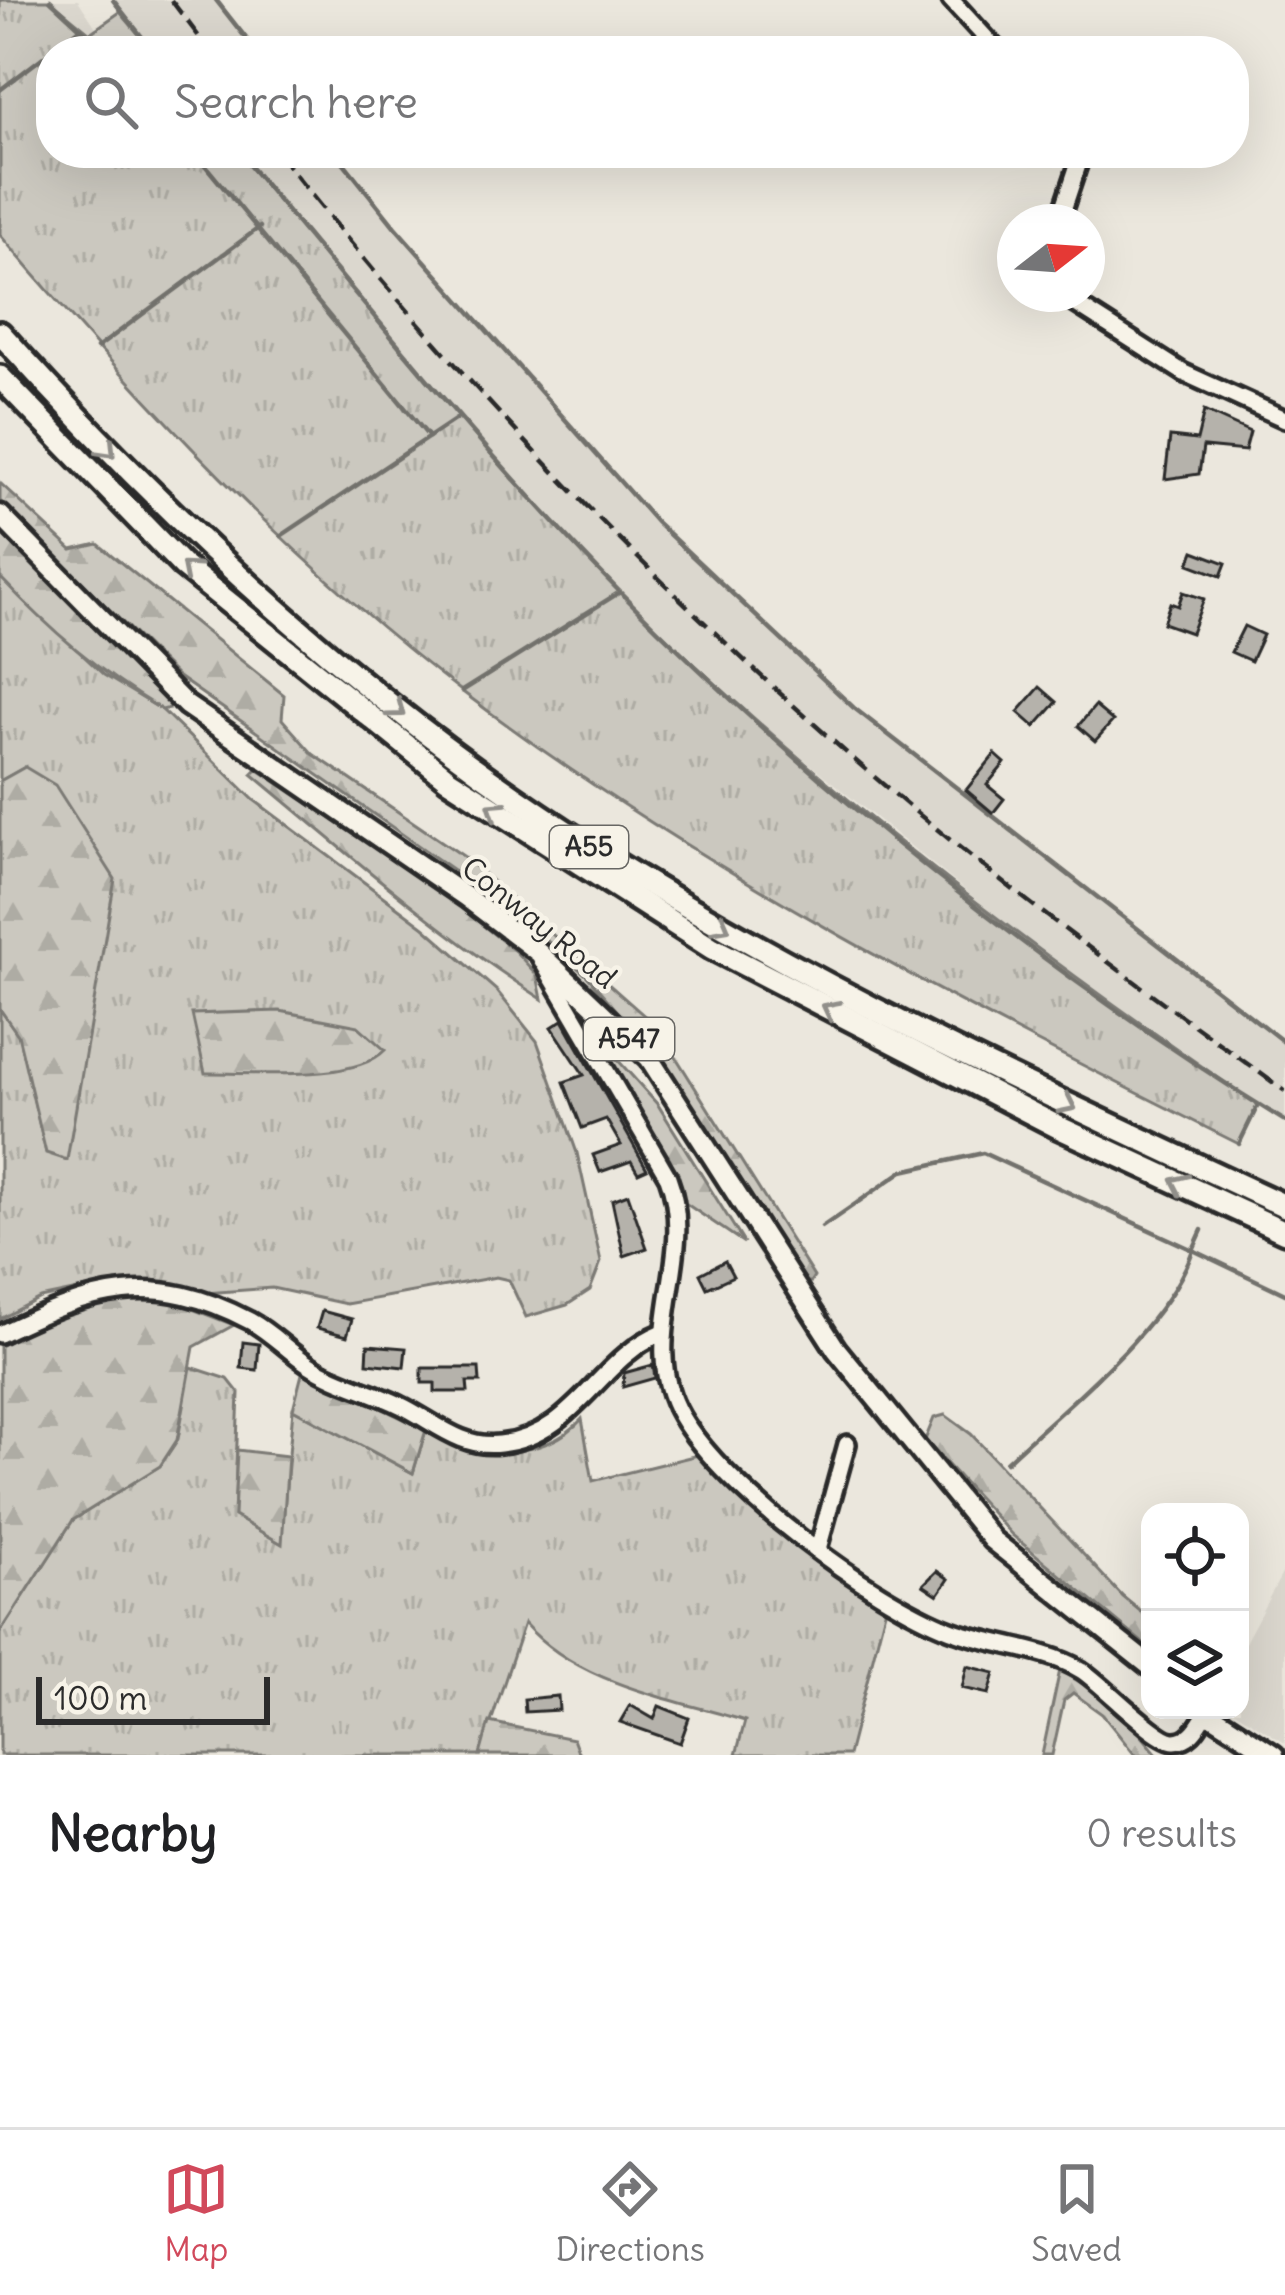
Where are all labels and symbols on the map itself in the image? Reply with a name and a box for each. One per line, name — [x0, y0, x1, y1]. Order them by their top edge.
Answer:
north arrow — [997, 204, 1105, 312]
one-way arrow — [93, 436, 115, 458]
one-way arrow — [181, 562, 202, 583]
one-way arrow — [384, 696, 405, 718]
one-way arrow — [487, 801, 509, 823]
road number: A55 — [550, 826, 628, 868]
street label: Conway Road — [454, 848, 625, 996]
one-way arrow — [709, 911, 731, 934]
one-way arrow — [820, 1001, 842, 1024]
road number: A547 — [584, 1018, 674, 1060]
one-way arrow — [1056, 1091, 1077, 1114]
one-way arrow — [1170, 1174, 1191, 1197]
scale bar — [36, 1671, 270, 1724]

